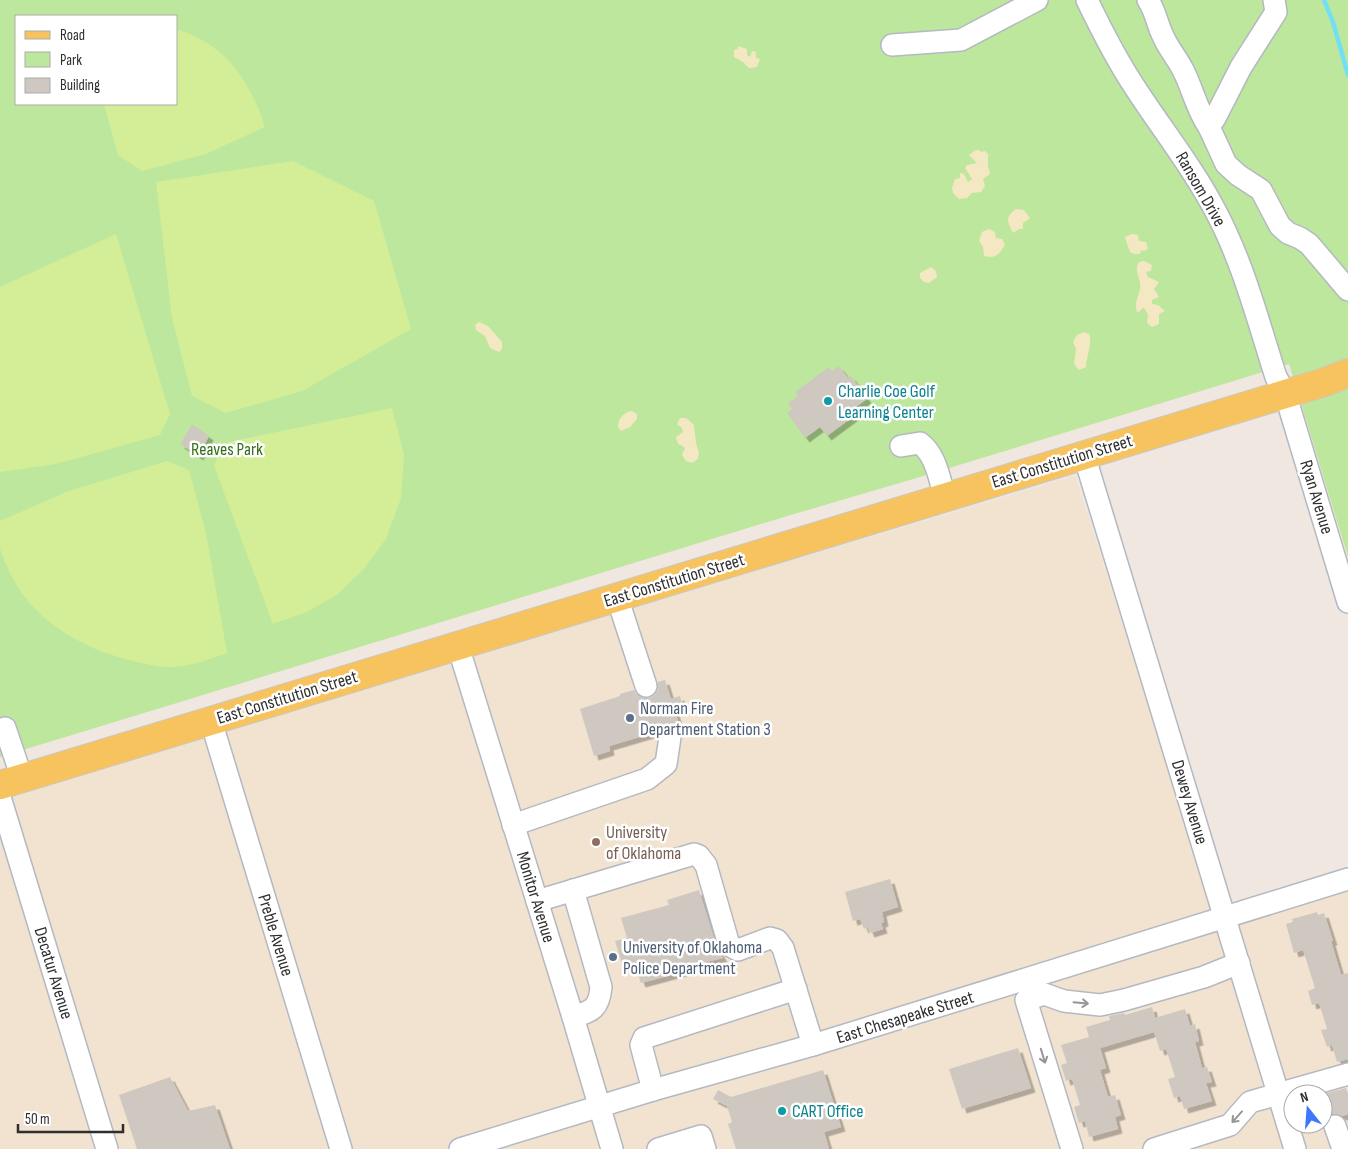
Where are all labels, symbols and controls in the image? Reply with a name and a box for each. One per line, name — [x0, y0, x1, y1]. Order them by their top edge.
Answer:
legend — [15, 15, 178, 105]
text: Road — [60, 26, 85, 45]
text: Park — [60, 51, 82, 70]
text: Building — [60, 76, 100, 95]
street label: Ransom Drive — [1171, 148, 1230, 230]
place label: Charlie Coe Golf Learning Center — [838, 381, 936, 423]
marker: Charlie Coe Golf Learning Center — [822, 395, 834, 407]
street label: East Constitution Street — [989, 430, 1135, 493]
park label: Reaves Park — [191, 439, 263, 460]
street label: Ryan Avenue — [1295, 458, 1338, 537]
street label: East Constitution Street — [601, 549, 747, 612]
street label: East Constitution Street — [214, 666, 360, 729]
place label: Norman Fire Department Station 3 — [640, 698, 771, 740]
marker: Norman Fire Department Station 3 — [624, 712, 636, 724]
street label: Dewey Avenue — [1167, 757, 1212, 847]
place label: University of Oklahoma — [606, 822, 681, 864]
marker: University of Oklahoma — [590, 836, 602, 848]
street label: Monitor Avenue — [512, 849, 559, 945]
street label: Preble Avenue — [253, 892, 298, 979]
street label: Decatur Avenue — [30, 925, 77, 1022]
place label: University of Oklahoma Police Department — [623, 937, 762, 979]
marker: University of Oklahoma Police Department — [607, 951, 619, 963]
street label: East Chesapeake Street — [834, 987, 977, 1048]
one-way arrow — [1072, 998, 1088, 1008]
one-way arrow — [1039, 1047, 1049, 1063]
north arrow — [1283, 1084, 1333, 1134]
text: N — [1298, 1088, 1310, 1106]
place label: CART Office — [792, 1101, 864, 1122]
scale bar — [18, 1102, 122, 1134]
marker: CART Office — [776, 1105, 788, 1117]
text: 50 m — [25, 1110, 50, 1129]
one-way arrow — [1232, 1110, 1243, 1123]

